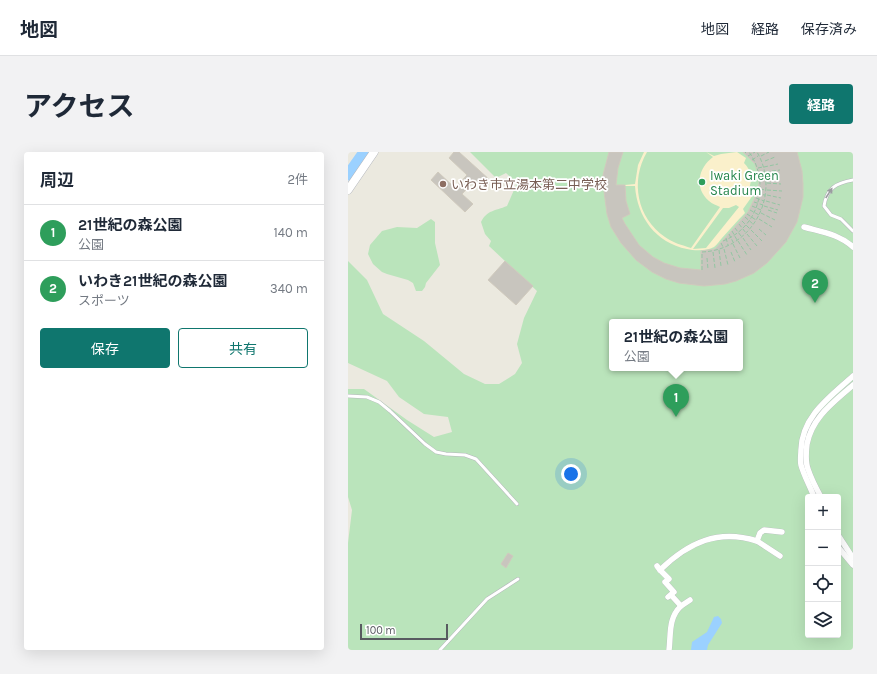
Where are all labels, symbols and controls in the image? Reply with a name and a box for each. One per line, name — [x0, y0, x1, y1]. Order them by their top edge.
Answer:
text: 地図 — [20, 19, 58, 41]
text: 地図 — [701, 21, 729, 38]
text: 経路 — [751, 21, 779, 38]
text: 保存済み — [801, 21, 857, 38]
button: 経路 — [789, 84, 853, 124]
text: アクセス — [24, 90, 135, 123]
place label: Iwaki Green Stadium — [710, 168, 779, 198]
text: 周辺 — [40, 170, 74, 190]
text: 2件 — [287, 172, 308, 187]
place label: いわき市立湯本第二中学校 — [451, 177, 607, 192]
marker: Iwaki Green Stadium — [697, 177, 707, 187]
marker: いわき市立湯本第二中学校 — [438, 179, 448, 189]
one-way arrow — [825, 188, 833, 198]
text: 21世紀の森公園 — [78, 216, 182, 234]
text: 1 — [51, 225, 55, 240]
text: 140 m — [273, 225, 308, 240]
text: 公園 — [78, 237, 104, 252]
pin: 2 — [802, 270, 828, 303]
text: いわき21世紀の森公園 — [78, 272, 227, 290]
text: 2 — [49, 281, 57, 296]
text: 340 m — [270, 281, 308, 296]
text: スポーツ — [78, 293, 130, 308]
popup — [609, 319, 743, 371]
button: 保存 — [40, 328, 170, 368]
button: 共有 — [178, 328, 308, 368]
text: 21世紀の森公園 — [624, 328, 728, 346]
text: 公園 — [624, 349, 650, 364]
pin: 1 — [663, 384, 689, 417]
your location — [561, 464, 581, 484]
map controls — [805, 494, 841, 638]
button: + — [805, 494, 841, 530]
button: − — [805, 530, 841, 566]
button: locate — [805, 566, 841, 602]
button: layers — [805, 602, 841, 638]
scale bar — [360, 622, 448, 641]
text: 100 m — [366, 624, 396, 637]

